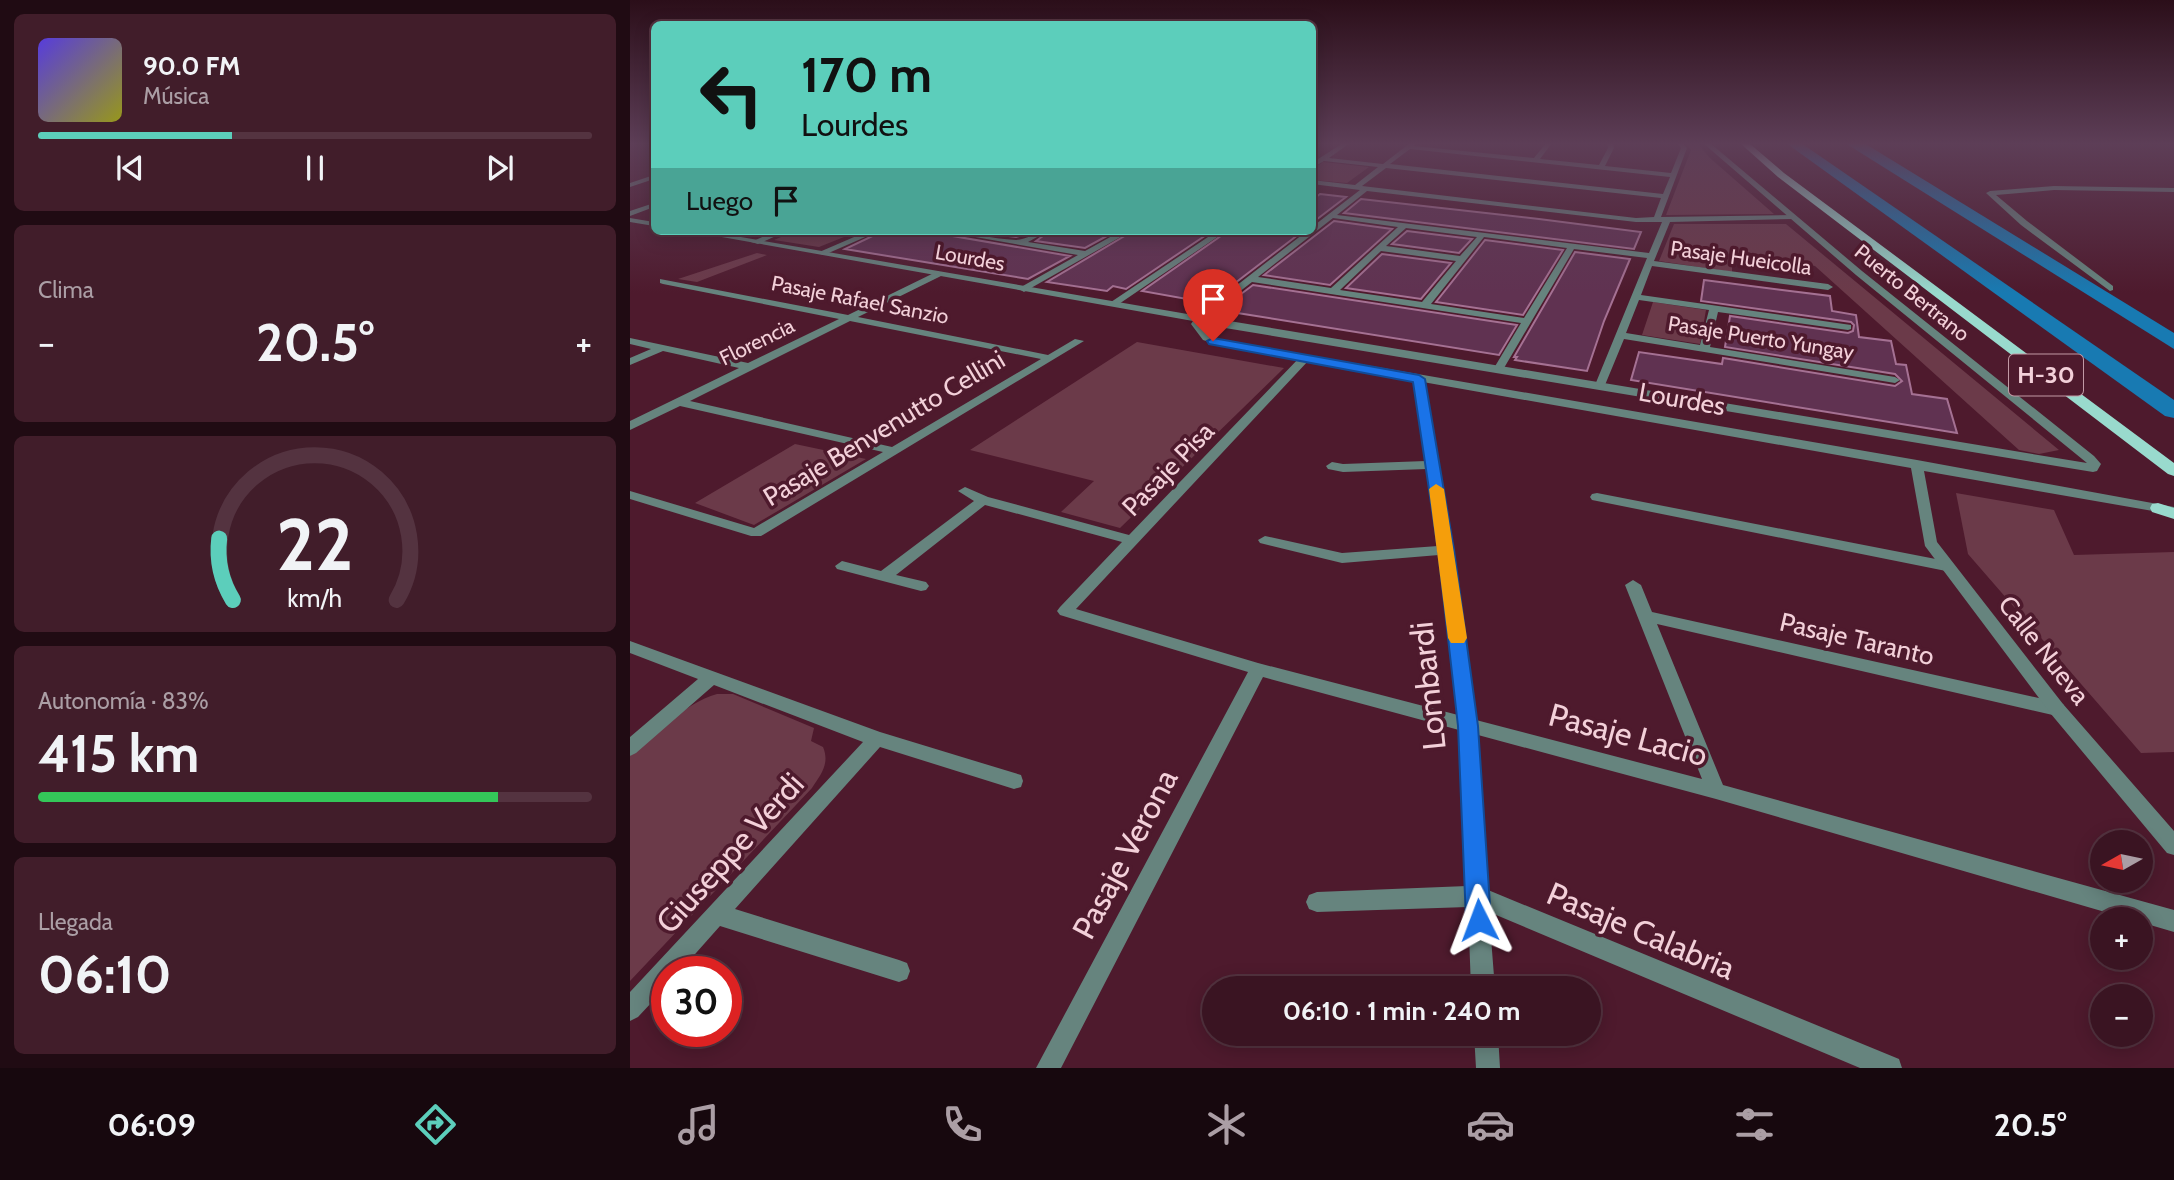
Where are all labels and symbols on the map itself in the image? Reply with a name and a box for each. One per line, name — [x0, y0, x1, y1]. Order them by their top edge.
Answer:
street label: Pasaje Hueicolla — [1669, 235, 1813, 281]
street label: Lourdes — [933, 239, 1007, 276]
street label: Puerto Bertrano — [1850, 239, 1975, 347]
pin — [1183, 269, 1243, 341]
street label: Pasaje Rafael Sanzio — [769, 270, 951, 330]
street label: Pasaje Puerto Yungay — [1666, 310, 1856, 366]
street label: Florencia — [715, 313, 798, 370]
street label: Pasaje Benvenutto Cellini — [757, 343, 1011, 513]
road number: H-30 — [2009, 354, 2083, 396]
street label: Lourdes — [1636, 376, 1728, 422]
street label: Pasaje Pisa — [1115, 415, 1221, 523]
street label: Calle Nueva — [1991, 589, 2097, 711]
street label: Pasaje Taranto — [1777, 606, 1937, 672]
street label: Lombardi — [1401, 620, 1454, 752]
street label: Pasaje Lacio — [1545, 695, 1712, 774]
street label: Pasaje Verona — [1064, 762, 1186, 945]
street label: Giuseppe Verdi — [648, 765, 812, 941]
north arrow — [2090, 830, 2152, 892]
street label: Pasaje Calabria — [1541, 873, 1742, 988]
position arrow — [1442, 883, 1516, 957]
speed limit sign: 30 — [651, 956, 742, 1047]

